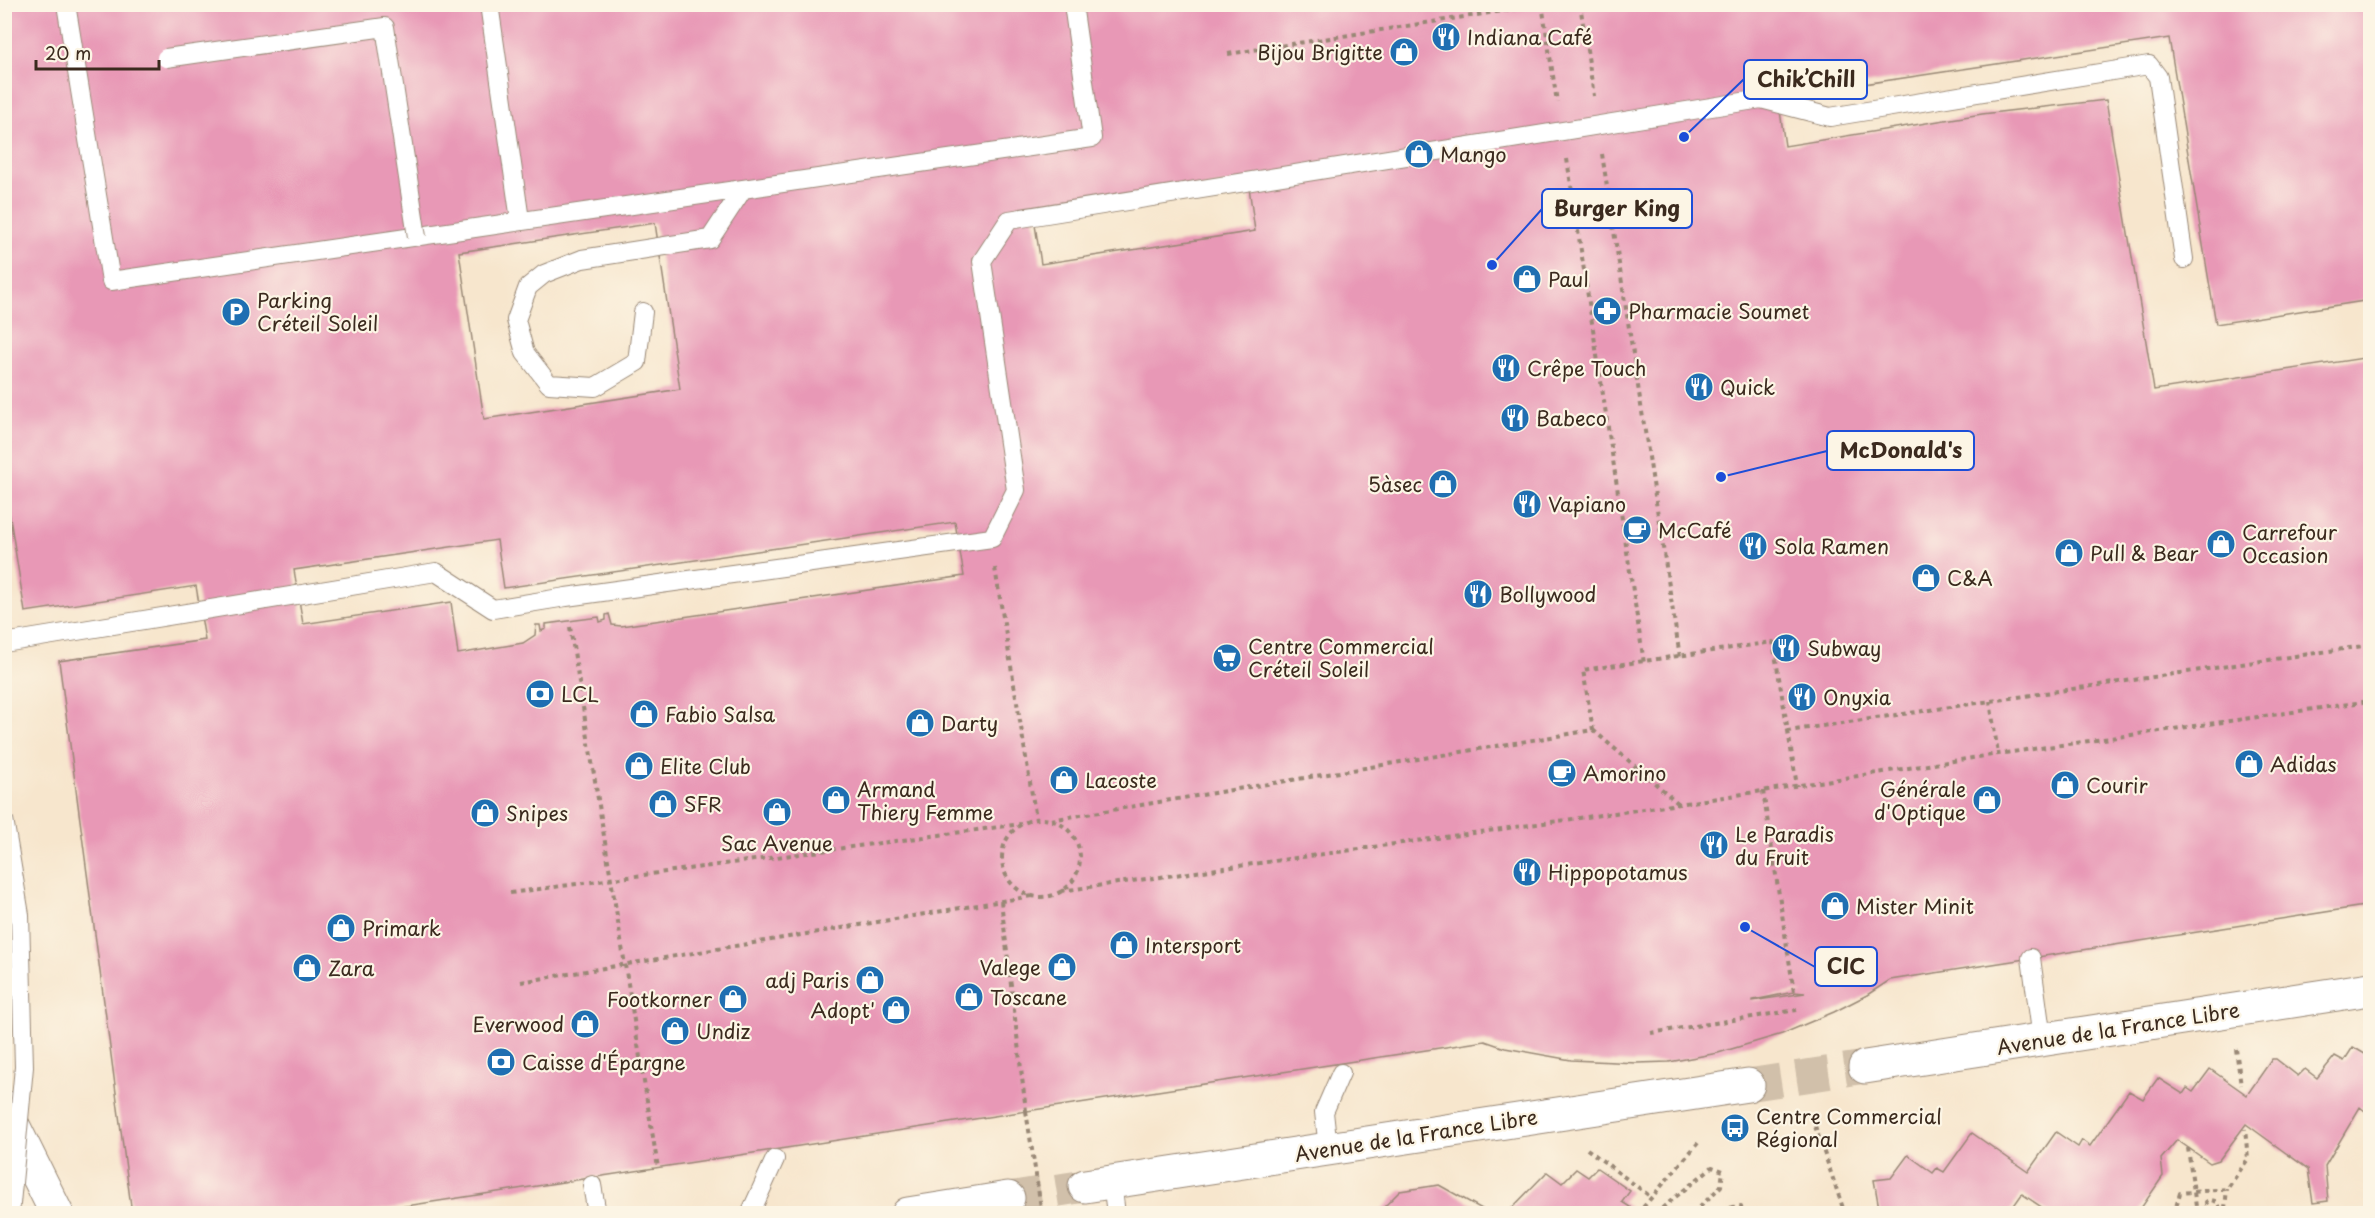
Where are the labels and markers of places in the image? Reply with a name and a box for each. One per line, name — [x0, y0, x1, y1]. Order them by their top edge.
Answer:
restaurant icon: Indiana Café — [1430, 21, 1462, 53]
place label: Indiana Café — [1467, 22, 1592, 52]
shop icon: Bijou Brigitte — [1388, 36, 1420, 68]
place label: Bijou Brigitte — [1257, 37, 1383, 67]
callout: Chik’Chill — [1744, 60, 1867, 99]
shop icon: Mango — [1403, 138, 1435, 170]
place label: Mango — [1440, 139, 1507, 169]
callout: Burger King — [1542, 189, 1692, 228]
shop icon: Paul — [1511, 263, 1543, 295]
place label: Paul — [1548, 264, 1589, 294]
place label: Parking Créteil Soleil — [257, 285, 378, 338]
pharmacy icon: Pharmacie Soumet — [1591, 295, 1623, 327]
parking icon: Parking Créteil Soleil — [220, 296, 252, 328]
place label: Pharmacie Soumet — [1628, 296, 1809, 326]
restaurant icon: Crêpe Touch — [1490, 352, 1522, 384]
place label: Crêpe Touch — [1527, 353, 1646, 383]
restaurant icon: Quick — [1683, 371, 1715, 403]
place label: Quick — [1720, 372, 1775, 402]
restaurant icon: Babeco — [1499, 402, 1531, 434]
place label: Babeco — [1536, 403, 1607, 433]
callout: McDonald's — [1827, 431, 1974, 470]
shop icon: 5àsec — [1427, 468, 1459, 500]
place label: 5àsec — [1368, 469, 1422, 499]
restaurant icon: Vapiano — [1511, 488, 1543, 520]
place label: Vapiano — [1548, 489, 1626, 519]
cafe icon: McCafé — [1621, 514, 1653, 546]
place label: McCafé — [1658, 515, 1732, 545]
place label: Carrefour Occasion — [2242, 517, 2338, 570]
shop icon: Carrefour Occasion — [2205, 528, 2237, 560]
restaurant icon: Sola Ramen — [1737, 530, 1769, 562]
place label: Sola Ramen — [1774, 531, 1889, 561]
shop icon: Pull & Bear — [2053, 537, 2085, 569]
place label: Pull & Bear — [2090, 538, 2198, 568]
shop icon: C&A — [1910, 562, 1942, 594]
place label: C&A — [1947, 563, 1993, 593]
restaurant icon: Bollywood — [1462, 578, 1494, 610]
place label: Bollywood — [1499, 579, 1596, 609]
place label: Centre Commercial Créteil Soleil — [1248, 631, 1434, 684]
restaurant icon: Subway — [1770, 632, 1802, 664]
place label: Subway — [1807, 633, 1881, 663]
supermarket icon: Centre Commercial Créteil Soleil — [1211, 642, 1243, 674]
bank icon: LCL — [524, 678, 556, 710]
place label: LCL — [561, 679, 599, 709]
restaurant icon: Onyxia — [1786, 681, 1818, 713]
place label: Onyxia — [1823, 682, 1892, 712]
shop icon: Fabio Salsa — [628, 698, 660, 730]
place label: Fabio Salsa — [665, 699, 776, 729]
shop icon: Darty — [904, 707, 936, 739]
place label: Darty — [941, 708, 998, 738]
shop icon: Adidas — [2233, 748, 2265, 780]
place label: Adidas — [2270, 749, 2337, 779]
shop icon: Elite Club — [623, 750, 655, 782]
place label: Elite Club — [660, 751, 751, 781]
cafe icon: Amorino — [1546, 757, 1578, 789]
place label: Amorino — [1583, 758, 1666, 788]
shop icon: Lacoste — [1048, 764, 1080, 796]
place label: Lacoste — [1085, 765, 1157, 795]
shop icon: Courir — [2049, 769, 2081, 801]
place label: Courir — [2086, 770, 2149, 800]
place label: Armand Thiery Femme — [857, 774, 993, 827]
place label: Générale d'Optique — [1874, 774, 1966, 827]
shop icon: Armand Thiery Femme — [820, 784, 852, 816]
shop icon: Générale d'Optique — [1971, 784, 2003, 816]
shop icon: SFR — [647, 788, 679, 820]
place label: SFR — [684, 789, 722, 819]
shop icon: Sac Avenue — [761, 796, 793, 828]
shop icon: Snipes — [469, 797, 501, 829]
place label: Snipes — [506, 798, 568, 828]
place label: Le Paradis du Fruit — [1735, 819, 1834, 872]
place label: Sac Avenue — [721, 828, 833, 858]
restaurant icon: Le Paradis du Fruit — [1698, 829, 1730, 861]
restaurant icon: Hippopotamus — [1511, 856, 1543, 888]
place label: Hippopotamus — [1548, 857, 1688, 887]
shop icon: Mister Minit — [1819, 890, 1851, 922]
place label: Mister Minit — [1856, 891, 1974, 921]
shop icon: Primark — [325, 912, 357, 944]
place label: Primark — [362, 913, 441, 943]
shop icon: Intersport — [1108, 929, 1140, 961]
place label: Intersport — [1145, 930, 1241, 960]
callout: CIC — [1815, 947, 1877, 986]
shop icon: Valege — [1046, 951, 1078, 983]
shop icon: Zara — [291, 952, 323, 984]
place label: Valege — [979, 952, 1041, 982]
place label: Zara — [328, 953, 375, 983]
shop icon: adj Paris — [854, 964, 886, 996]
place label: adj Paris — [765, 965, 849, 995]
shop icon: Toscane — [953, 981, 985, 1013]
place label: Toscane — [990, 982, 1067, 1012]
shop icon: Footkorner — [717, 983, 749, 1015]
place label: Footkorner — [607, 984, 713, 1014]
shop icon: Adopt' — [880, 994, 912, 1026]
place label: Adopt' — [811, 995, 875, 1025]
shop icon: Everwood — [569, 1008, 601, 1040]
place label: Everwood — [472, 1009, 564, 1039]
shop icon: Undiz — [659, 1015, 691, 1047]
place label: Undiz — [696, 1016, 750, 1046]
bank icon: Caisse d'Épargne — [485, 1046, 517, 1078]
place label: Caisse d'Épargne — [522, 1047, 686, 1077]
place label: Centre Commercial Régional — [1756, 1101, 1942, 1154]
bus stop icon: Centre Commercial Régional — [1719, 1112, 1751, 1144]

